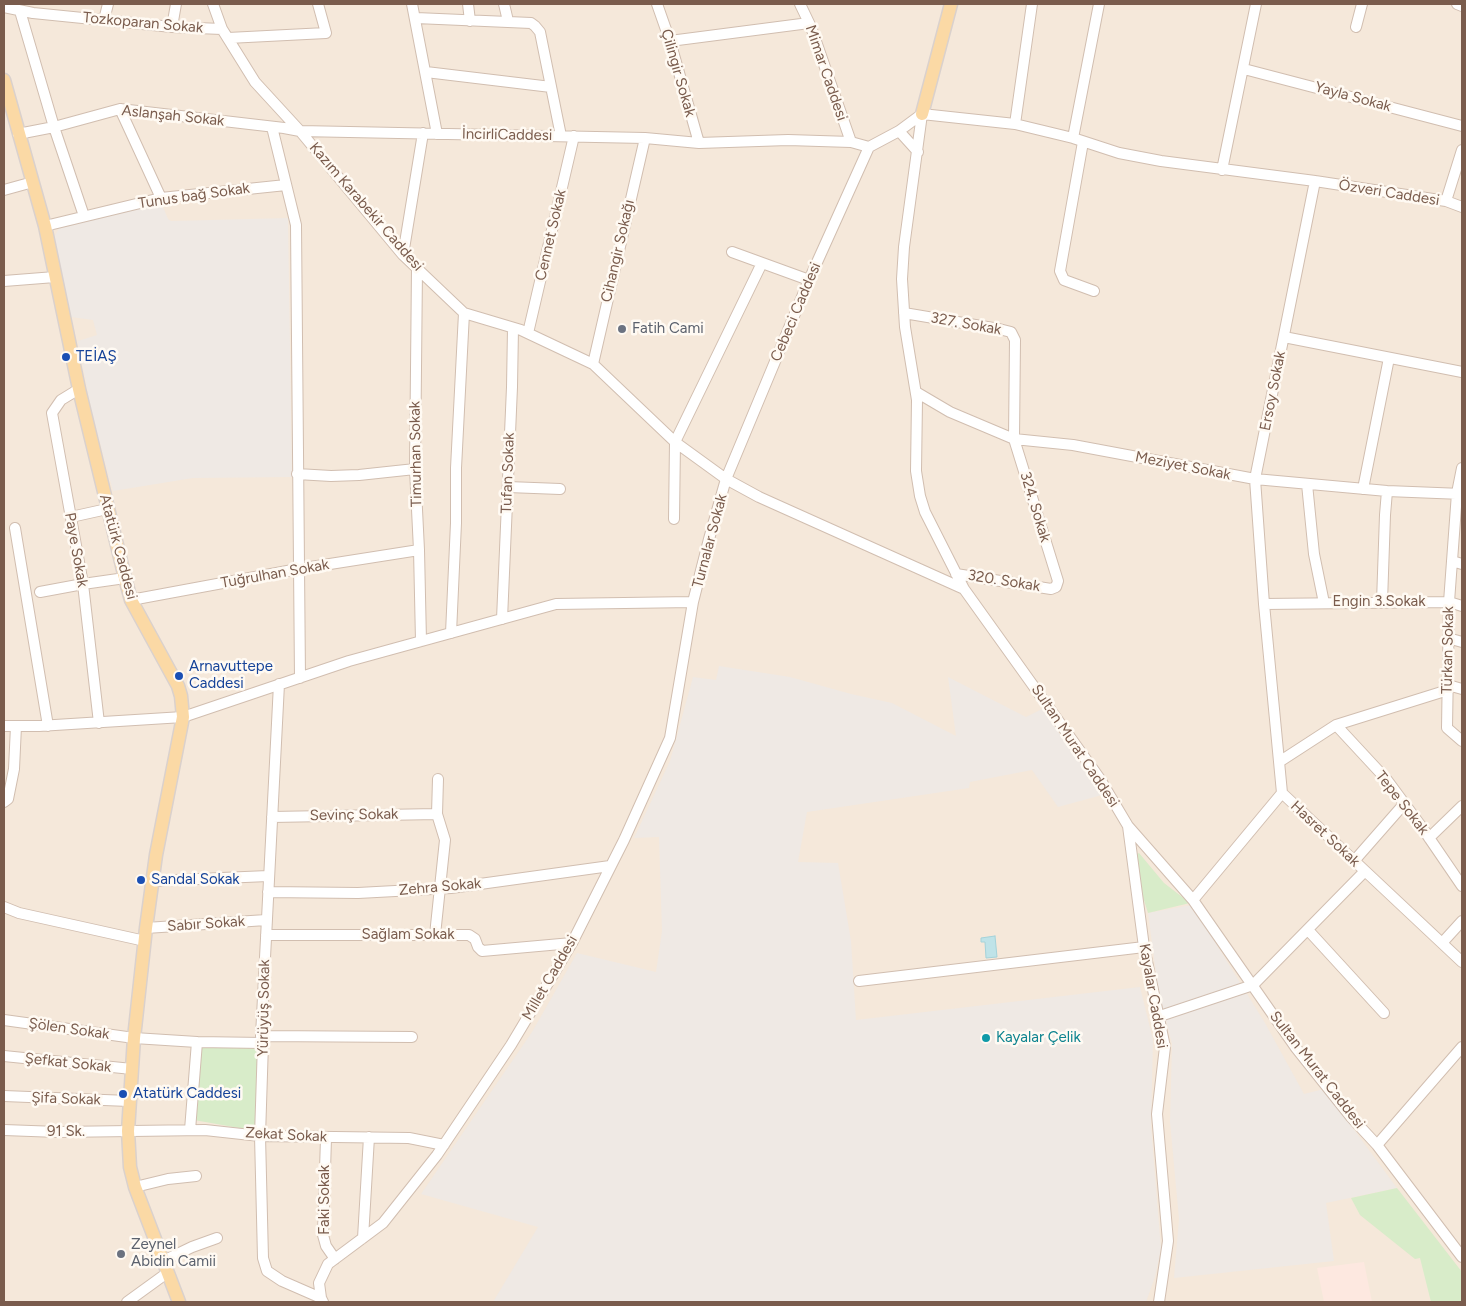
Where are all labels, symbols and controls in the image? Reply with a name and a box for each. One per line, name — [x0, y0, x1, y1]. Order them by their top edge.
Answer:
street label: Tozkoparan Sokak — [82, 9, 204, 37]
street label: Mimar Caddesi — [801, 23, 851, 123]
street label: Çilingir Sokak — [657, 27, 699, 119]
street label: Yayla Sokak — [1313, 78, 1393, 116]
street label: Aslanşah Sokak — [121, 102, 225, 130]
street label: İncirliCaddesi — [462, 125, 552, 145]
street label: Kazım Karabekir Caddesi — [305, 139, 427, 275]
street label: Özveri Caddesi — [1337, 176, 1441, 210]
street label: Tunus bağ Sokak — [137, 179, 251, 213]
street label: Cennet Sokak — [532, 188, 570, 282]
street label: Cihangir Sokağı — [597, 198, 639, 304]
street label: Cebeci Caddesi — [767, 260, 825, 364]
street label: 327. Sokak — [929, 309, 1003, 339]
place label: Fatih Cami — [632, 320, 704, 338]
marker: Fatih Cami — [616, 323, 628, 335]
place label: TEİAŞ — [76, 348, 117, 366]
street label: Ersoy Sokak — [1256, 350, 1290, 432]
marker: TEİAŞ — [60, 351, 72, 363]
street label: Timurhan Sokak — [406, 401, 426, 507]
street label: Tufan Sokak — [498, 432, 518, 514]
street label: Meziyet Sokak — [1134, 448, 1232, 484]
street label: 324. Sokak — [1016, 470, 1054, 544]
street label: Atatürk Caddesi — [95, 492, 141, 602]
street label: Turnalar Sokak — [689, 492, 731, 590]
street label: Paye Sokak — [61, 511, 91, 589]
street label: Tuğrulhan Sokak — [220, 556, 330, 592]
street label: 320. Sokak — [967, 566, 1041, 596]
street label: Engin 3.Sokak — [1333, 593, 1425, 611]
street label: Türkan Sokak — [1438, 606, 1458, 694]
place label: Arnavuttepe Caddesi — [189, 658, 273, 693]
marker: Arnavuttepe Caddesi — [173, 670, 185, 682]
street label: Sultan Murat Caddesi — [1027, 681, 1123, 811]
street label: Tepe Sokak — [1371, 767, 1433, 839]
street label: Hasret Sokak — [1287, 797, 1363, 871]
street label: Sevinç Sokak — [310, 805, 398, 825]
place label: Sandal Sokak — [151, 871, 240, 889]
marker: Sandal Sokak — [135, 874, 147, 886]
street label: Zehra Sokak — [398, 874, 482, 900]
street label: Sabır Sokak — [167, 912, 245, 936]
street label: Sağlam Sokak — [361, 926, 455, 944]
street label: Millet Caddesi — [518, 932, 582, 1024]
street label: Kayalar Caddesi — [1135, 942, 1171, 1050]
street label: Yürüyüş Sokak — [254, 959, 274, 1057]
street label: Sultan Murat Caddesi — [1266, 1008, 1368, 1132]
street label: Şölen Sokak — [27, 1014, 111, 1044]
place label: Kayalar Çelik — [996, 1029, 1081, 1047]
marker: Kayalar Çelik — [980, 1032, 992, 1044]
street label: Şefkat Sokak — [24, 1050, 112, 1076]
place label: Atatürk Caddesi — [133, 1085, 241, 1103]
marker: Atatürk Caddesi — [117, 1088, 129, 1100]
street label: Şifa Sokak — [31, 1089, 101, 1109]
street label: 91 Sk. — [47, 1123, 85, 1141]
street label: Zekat Sokak — [245, 1124, 327, 1146]
street label: Faki Sokak — [316, 1165, 334, 1235]
place label: Zeynel Abidin Camii — [131, 1236, 216, 1271]
marker: Zeynel Abidin Camii — [115, 1248, 127, 1260]

